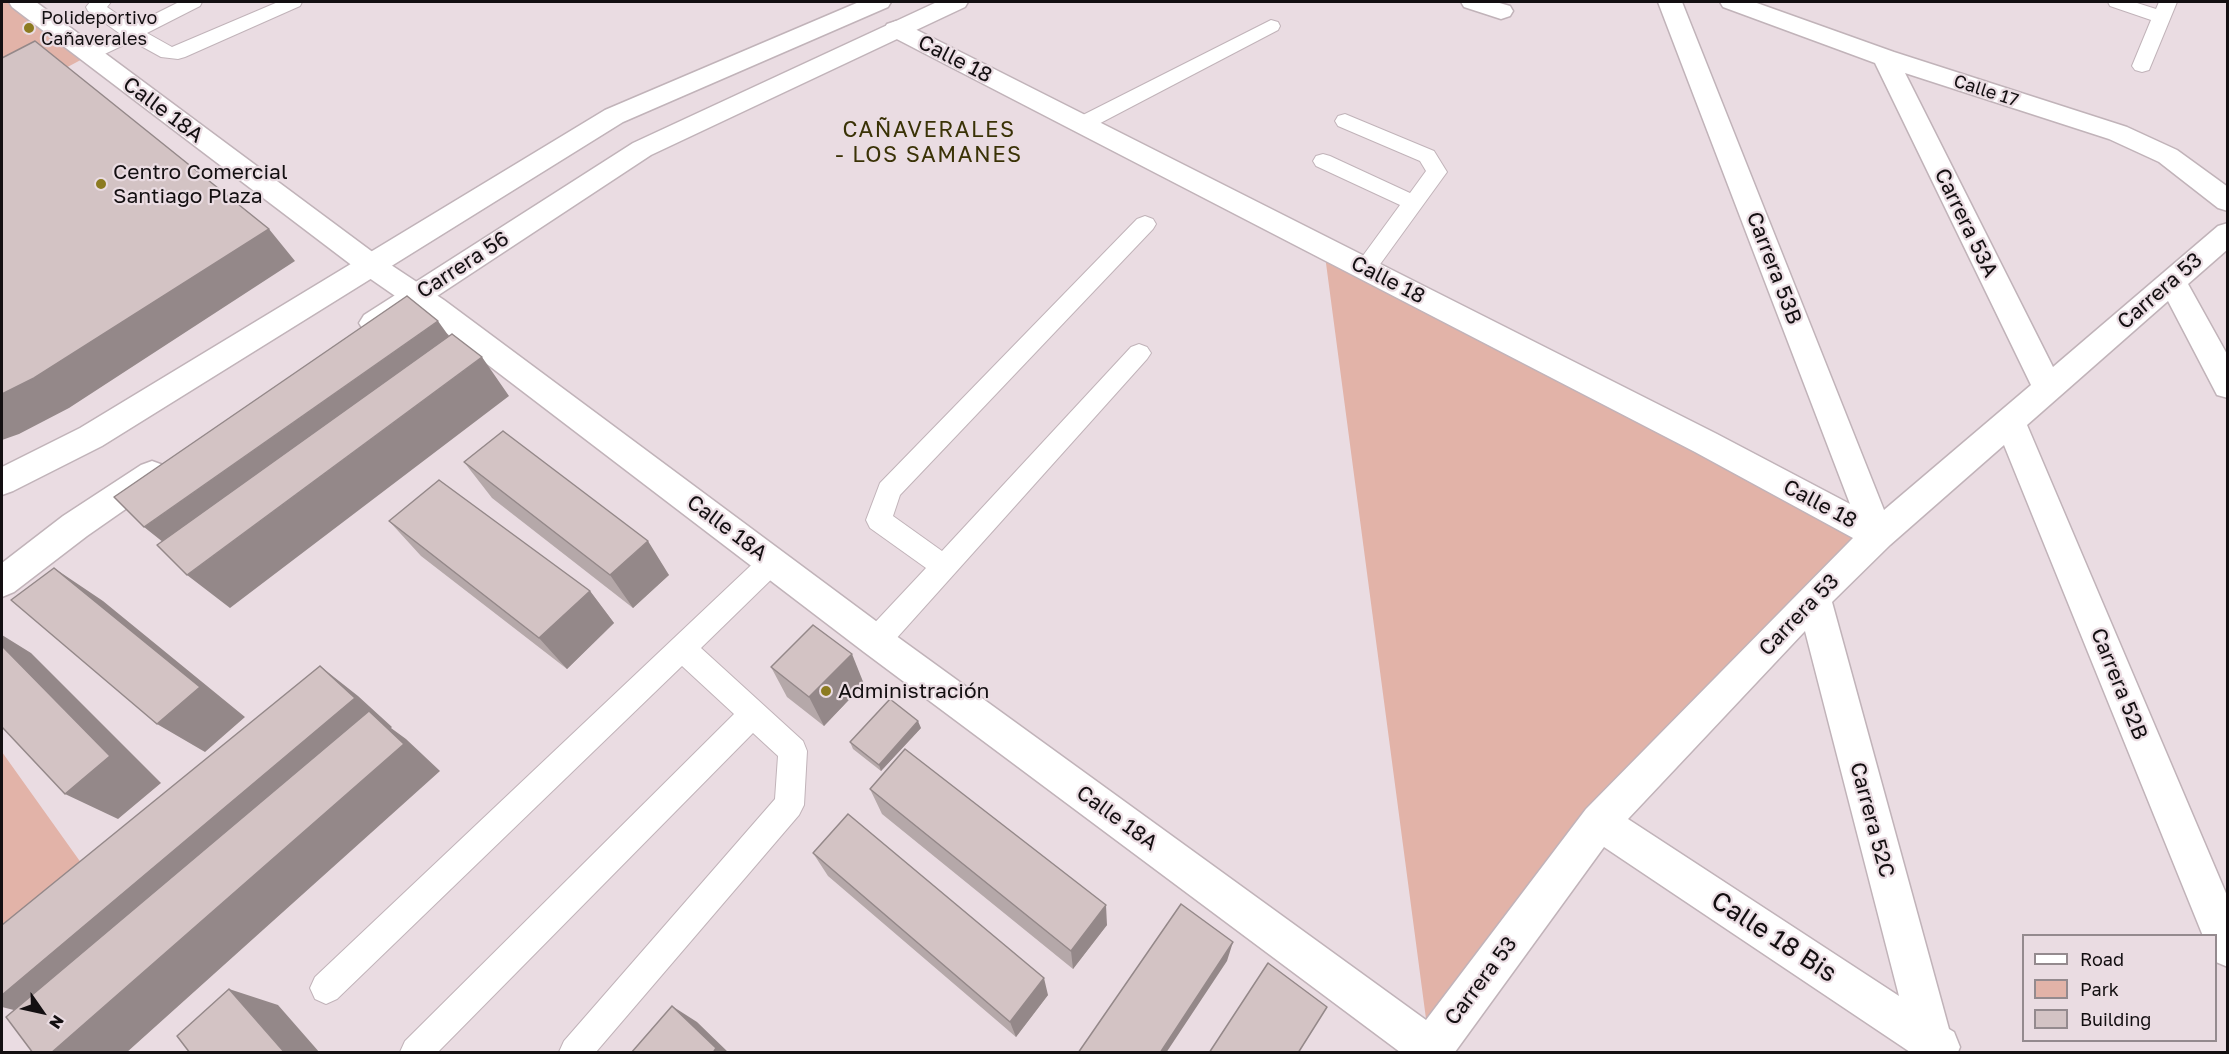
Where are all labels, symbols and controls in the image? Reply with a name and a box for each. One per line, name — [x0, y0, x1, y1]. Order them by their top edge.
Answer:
place label: Polideportivo Cañaverales — [41, 7, 157, 50]
marker: Polideportivo Cañaverales — [22, 21, 36, 35]
street label: Calle 18 — [914, 30, 996, 88]
street label: Calle 17 — [1951, 70, 2021, 112]
street label: Calle 18A — [118, 72, 208, 148]
district label: CAÑAVERALES - LOS SAMANES — [835, 117, 1023, 168]
place label: Centro Comercial Santiago Plaza — [113, 159, 288, 209]
street label: Carrera 53A — [1929, 164, 2003, 282]
marker: Centro Comercial Santiago Plaza — [94, 177, 108, 191]
street label: Carrera 53B — [1741, 208, 1807, 328]
street label: Carrera 56 — [412, 226, 514, 304]
street label: Carrera 53 — [2112, 247, 2208, 335]
street label: Calle 18 — [1347, 251, 1429, 309]
street label: Calle 18 — [1779, 474, 1861, 534]
street label: Calle 18A — [682, 490, 772, 566]
street label: Carrera 53 — [1754, 569, 1844, 661]
street label: Carrera 52B — [2085, 625, 2153, 743]
place label: Administración — [838, 678, 989, 704]
marker: Administración — [819, 684, 833, 698]
street label: Carrera 52C — [1845, 760, 1899, 880]
street label: Calle 18A — [1072, 780, 1162, 856]
street label: Calle 18 Bis — [1705, 885, 1843, 989]
street label: Carrera 53 — [1440, 932, 1522, 1030]
legend — [2022, 934, 2217, 1042]
text: Road — [2080, 948, 2124, 970]
text: Park — [2080, 978, 2119, 1000]
north arrow — [12, 982, 72, 1042]
text: Building — [2080, 1008, 2151, 1030]
text: N — [45, 1011, 69, 1033]

